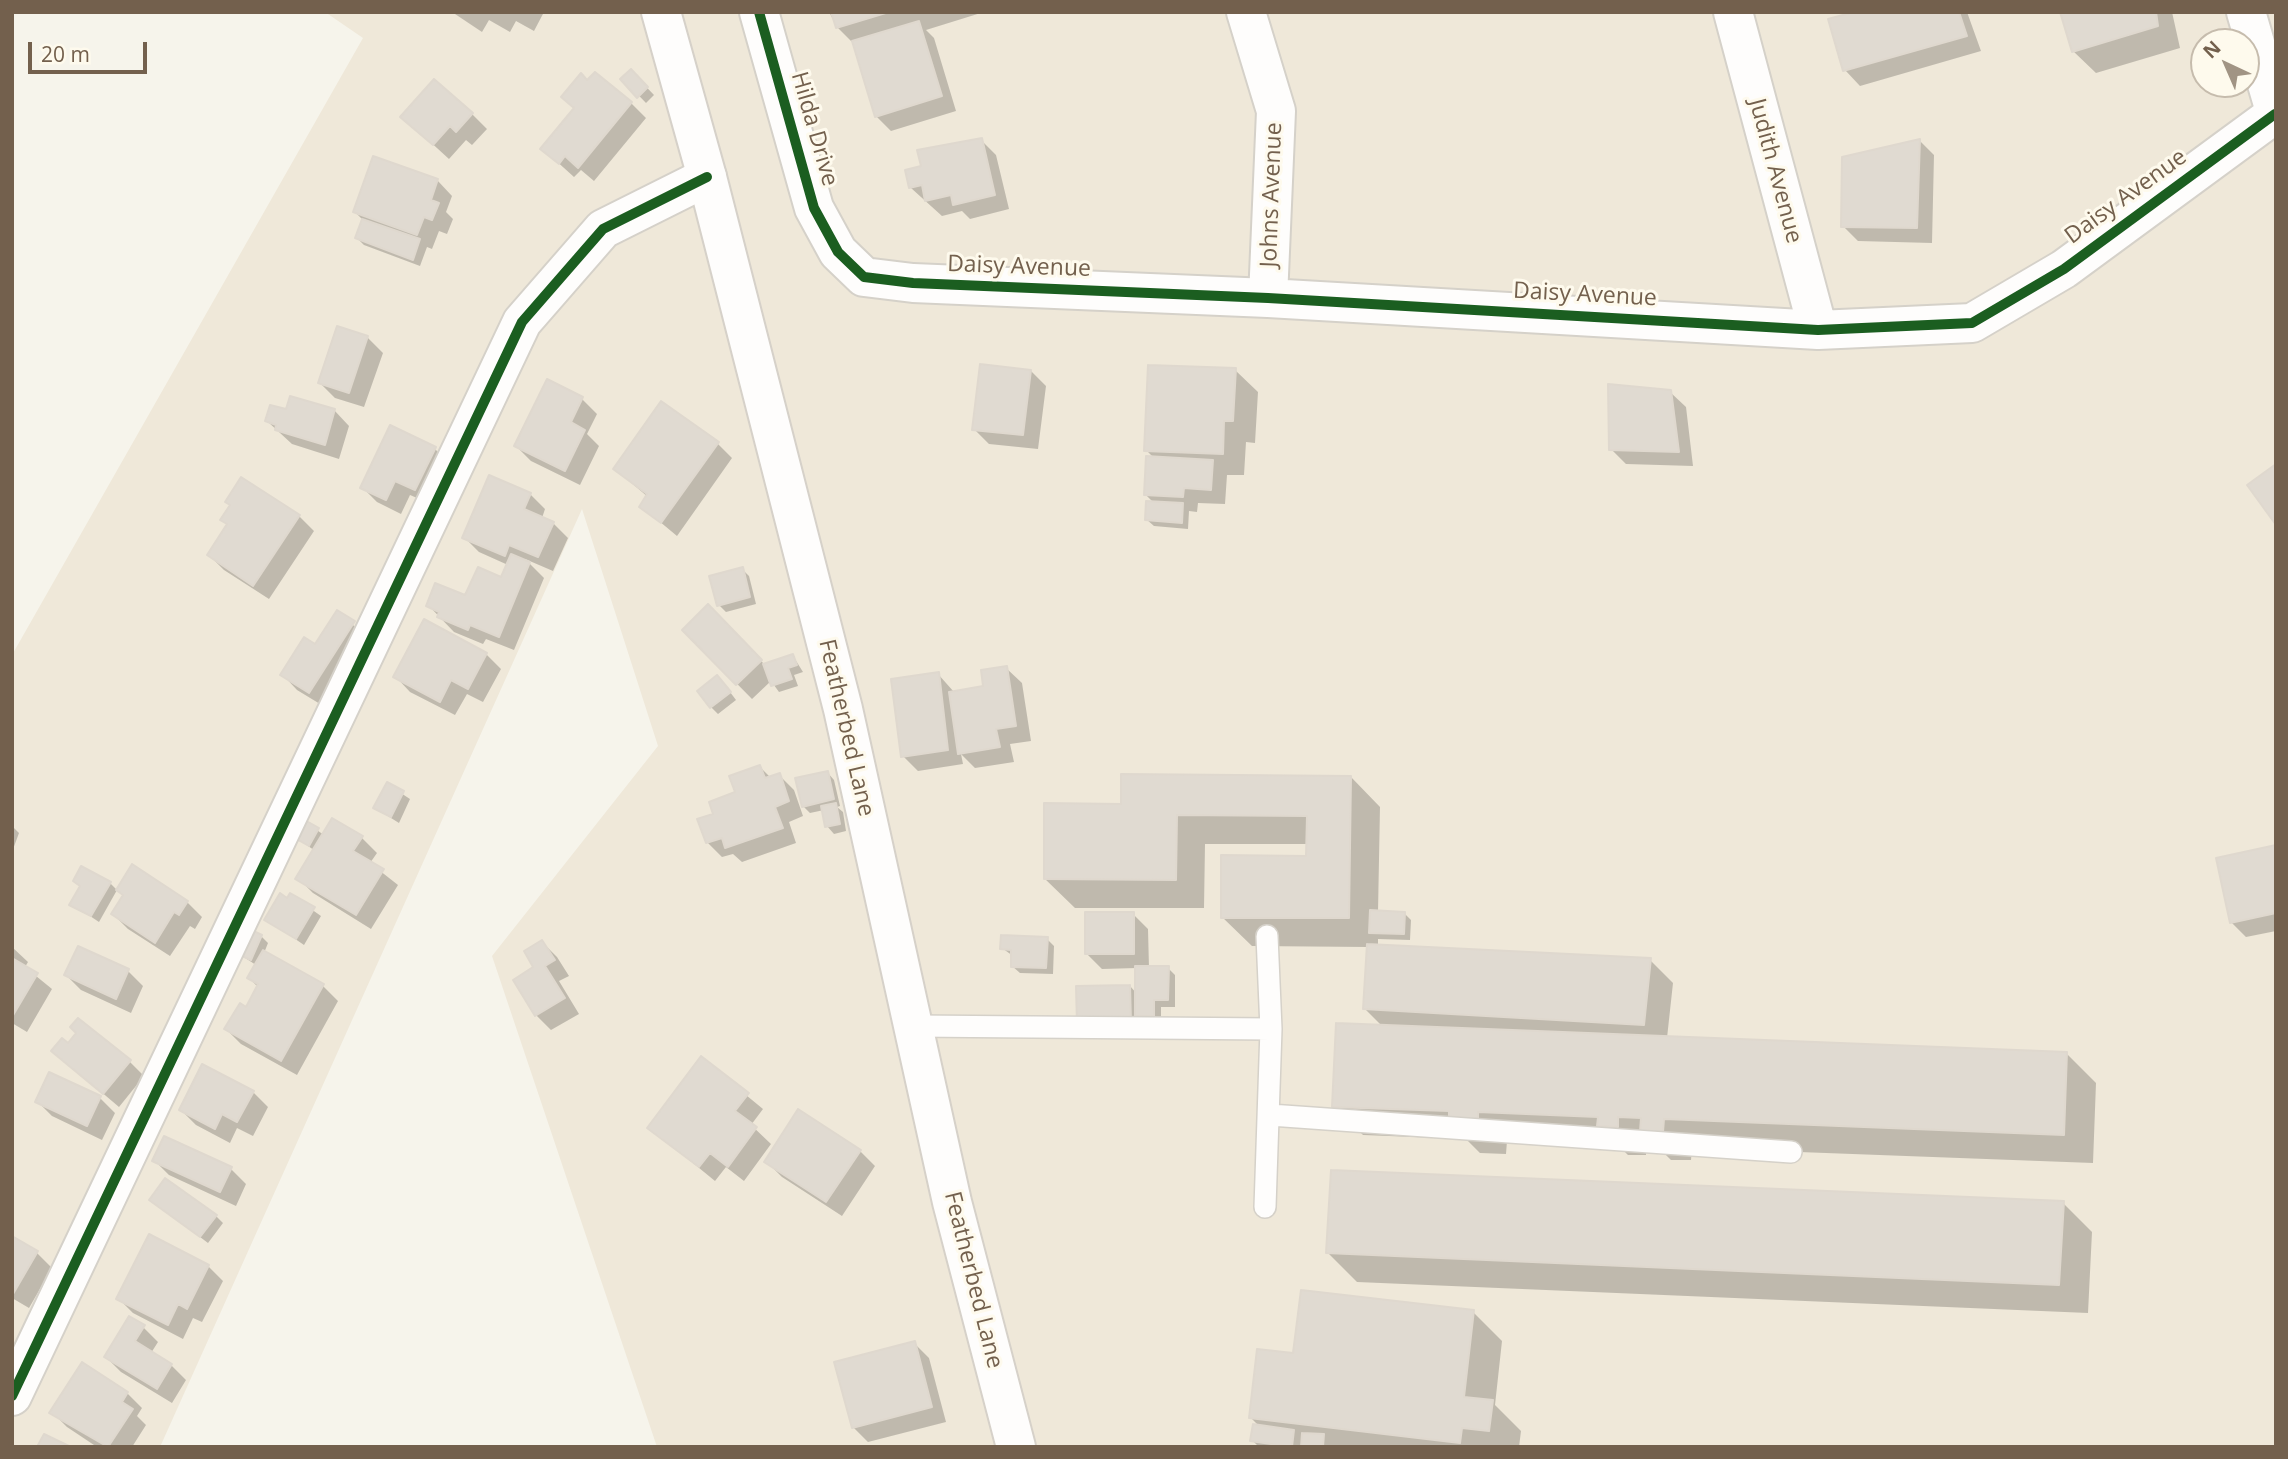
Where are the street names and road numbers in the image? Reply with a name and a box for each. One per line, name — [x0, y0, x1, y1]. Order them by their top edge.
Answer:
street label: Hilda Drive — [785, 69, 843, 189]
street label: Judith Avenue — [1742, 96, 1808, 246]
street label: Johns Avenue — [1256, 122, 1288, 268]
street label: Daisy Avenue — [2060, 144, 2192, 250]
street label: Daisy Avenue — [947, 251, 1091, 283]
street label: Daisy Avenue — [1512, 277, 1658, 313]
street label: Featherbed Lane — [812, 637, 880, 819]
street label: Featherbed Lane — [938, 1189, 1008, 1371]

